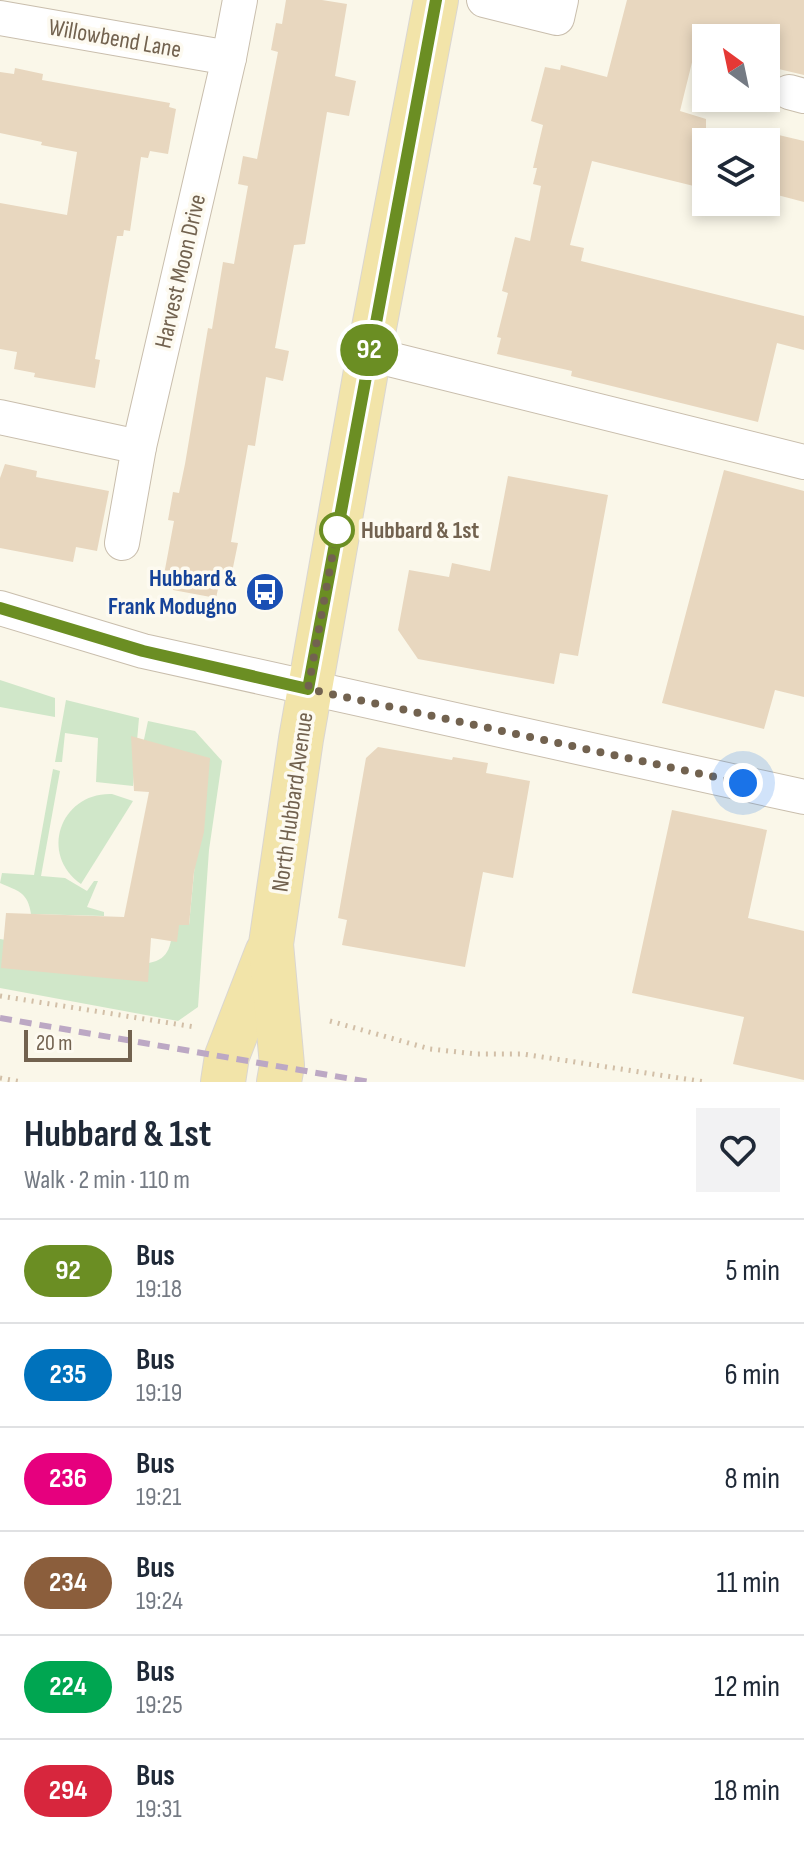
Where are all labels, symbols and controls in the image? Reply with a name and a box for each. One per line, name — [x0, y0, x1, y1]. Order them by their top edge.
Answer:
street label: Willowbend Lane — [46, 13, 183, 64]
north arrow — [692, 24, 780, 112]
map controls — [692, 24, 780, 216]
button: layers — [692, 128, 780, 216]
street label: Harvest Moon Drive — [149, 191, 212, 351]
line badge: 92 — [333, 324, 405, 376]
text: 92 — [356, 333, 382, 366]
marker: Hubbard & 1st — [320, 513, 354, 547]
place label: Hubbard & 1st — [361, 516, 479, 545]
place label: Hubbard & Frank Modugno — [108, 564, 237, 621]
bus stop icon: Hubbard & Frank Modugno — [244, 571, 286, 613]
street label: North Hubbard Avenue — [266, 710, 319, 894]
your location — [723, 763, 763, 803]
scale bar — [24, 1026, 132, 1062]
text: 20 m — [36, 1030, 73, 1057]
button: heart — [696, 1108, 780, 1192]
text: Hubbard & 1st — [24, 1112, 211, 1157]
text: Walk · 2 min · 110 m — [24, 1165, 190, 1196]
text: Bus — [136, 1238, 175, 1274]
text: 5 min — [726, 1253, 780, 1289]
text: 92 — [55, 1254, 81, 1287]
text: 19:18 — [136, 1274, 182, 1305]
text: Bus — [136, 1342, 175, 1378]
text: 6 min — [724, 1357, 780, 1393]
text: 235 — [49, 1358, 87, 1391]
text: 19:19 — [136, 1378, 182, 1409]
text: Bus — [136, 1446, 175, 1482]
text: 8 min — [724, 1461, 780, 1497]
text: 236 — [49, 1462, 87, 1495]
text: 19:21 — [136, 1482, 181, 1513]
text: Bus — [136, 1550, 175, 1586]
text: 11 min — [717, 1565, 780, 1601]
text: 234 — [49, 1566, 87, 1599]
text: 19:24 — [136, 1586, 183, 1617]
text: Bus — [136, 1654, 175, 1690]
text: 12 min — [714, 1669, 780, 1705]
text: 224 — [49, 1670, 87, 1703]
text: 19:25 — [136, 1690, 183, 1721]
text: Bus — [136, 1758, 175, 1794]
text: 18 min — [714, 1773, 780, 1809]
text: 294 — [49, 1774, 87, 1807]
text: 19:31 — [136, 1794, 182, 1825]

